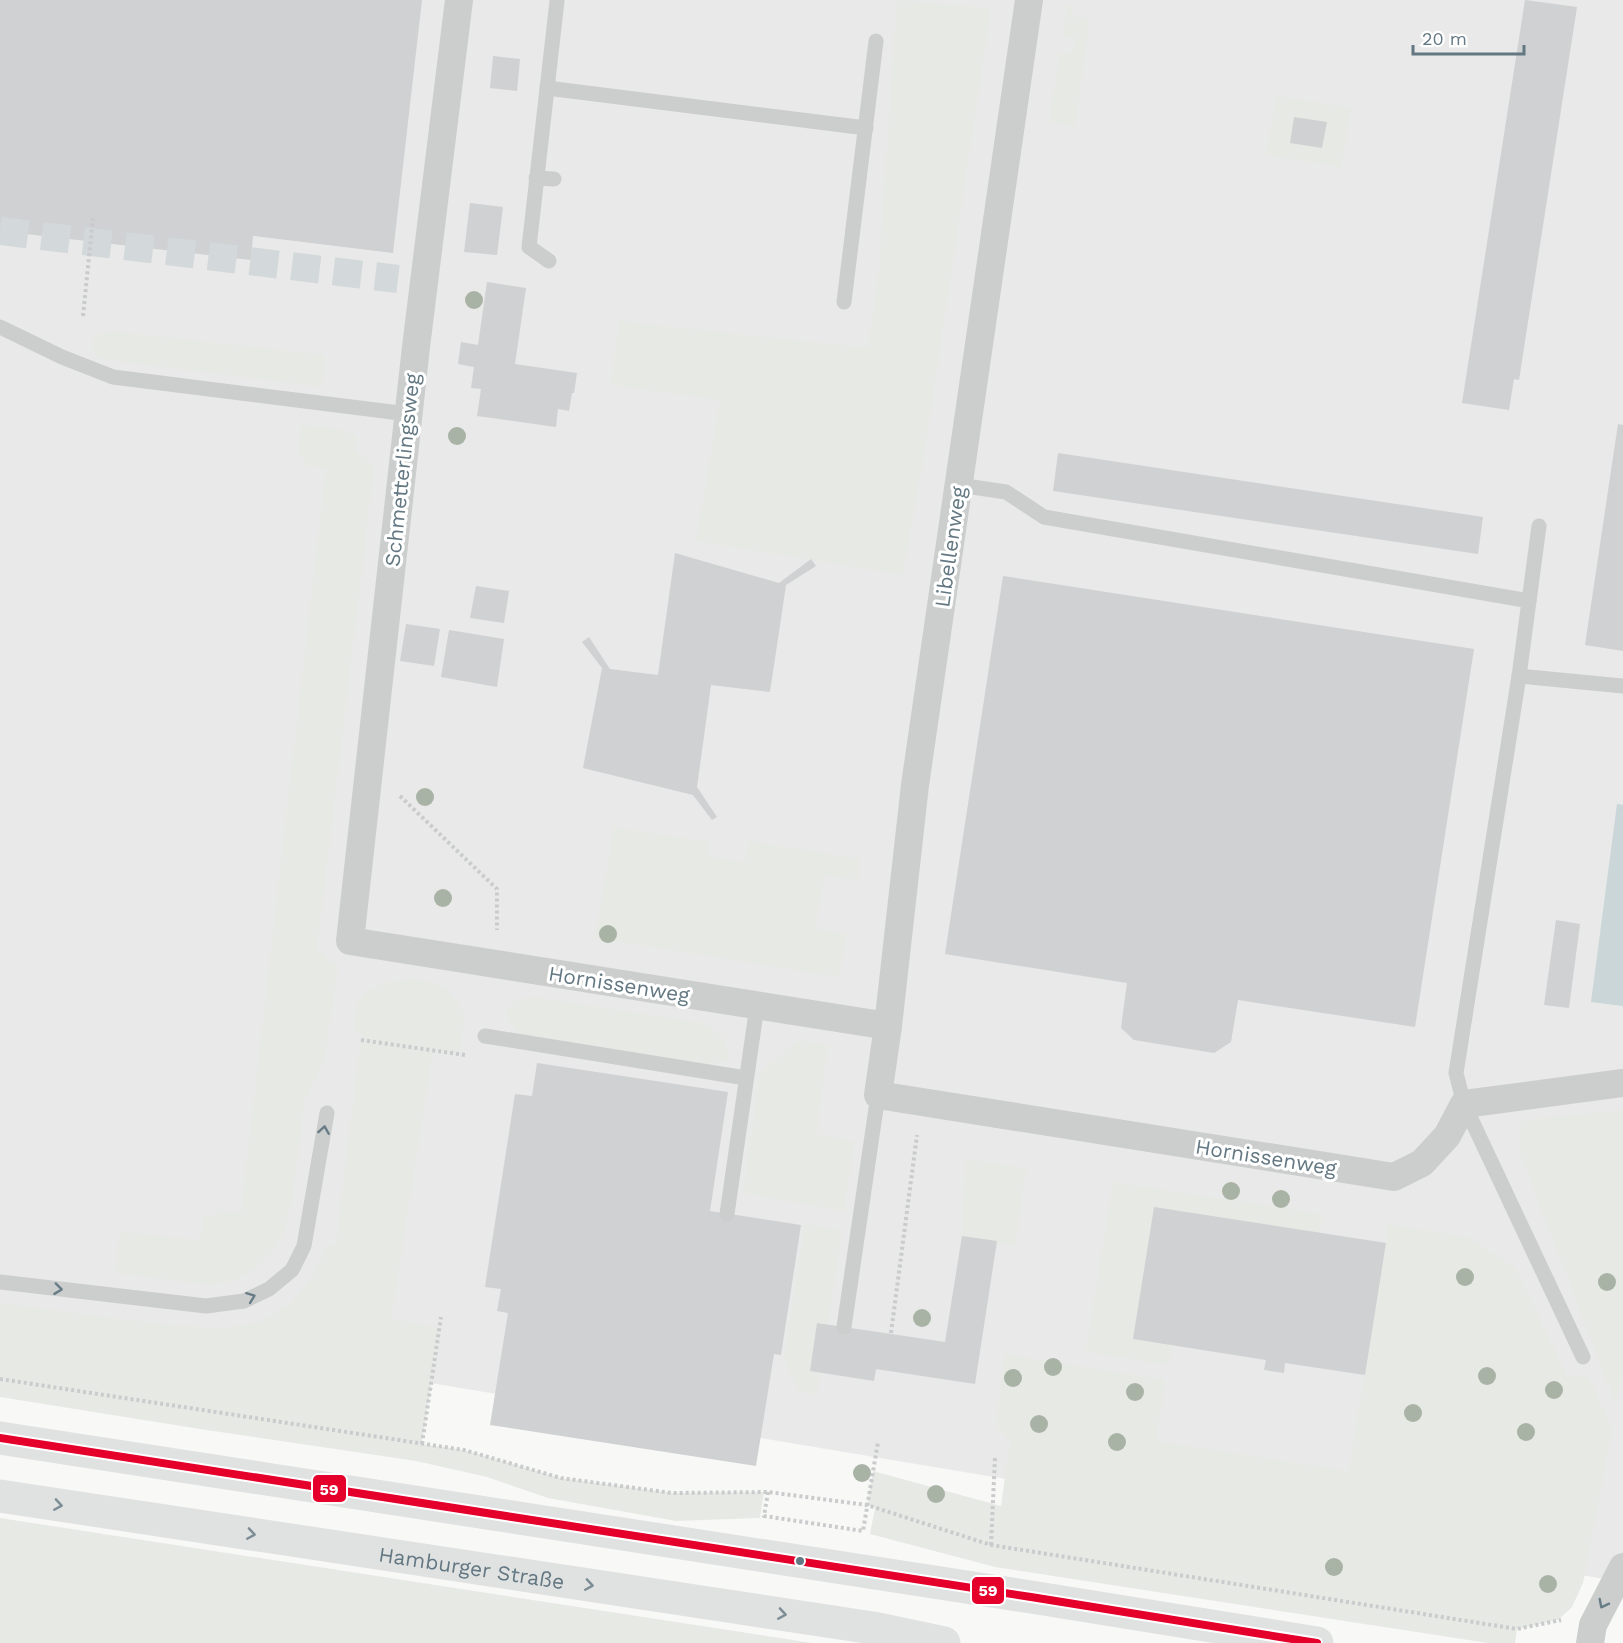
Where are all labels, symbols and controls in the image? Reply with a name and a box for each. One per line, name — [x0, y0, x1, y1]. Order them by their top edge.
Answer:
scale bar — [1413, 18, 1524, 56]
text: 20 m — [1422, 28, 1467, 49]
street label: Schmetterlingsweg — [379, 371, 425, 568]
street label: Libellenweg — [929, 484, 971, 609]
street label: Hornissenweg — [547, 961, 692, 1008]
one-way arrow — [317, 1125, 330, 1135]
street label: Hornissenweg — [1194, 1134, 1339, 1181]
one-way arrow — [53, 1282, 63, 1295]
one-way arrow — [245, 1292, 256, 1304]
line badge: 59 — [312, 1474, 347, 1503]
text: 59 — [319, 1480, 339, 1499]
one-way arrow — [53, 1499, 62, 1511]
one-way arrow — [246, 1528, 255, 1540]
street label: Hamburger Straße — [377, 1541, 566, 1594]
unlabelled marker — [794, 1555, 806, 1567]
line badge: 59 — [971, 1576, 1005, 1605]
one-way arrow — [583, 1578, 593, 1591]
text: 59 — [978, 1581, 998, 1600]
one-way arrow — [1599, 1598, 1611, 1609]
one-way arrow — [777, 1608, 786, 1620]

